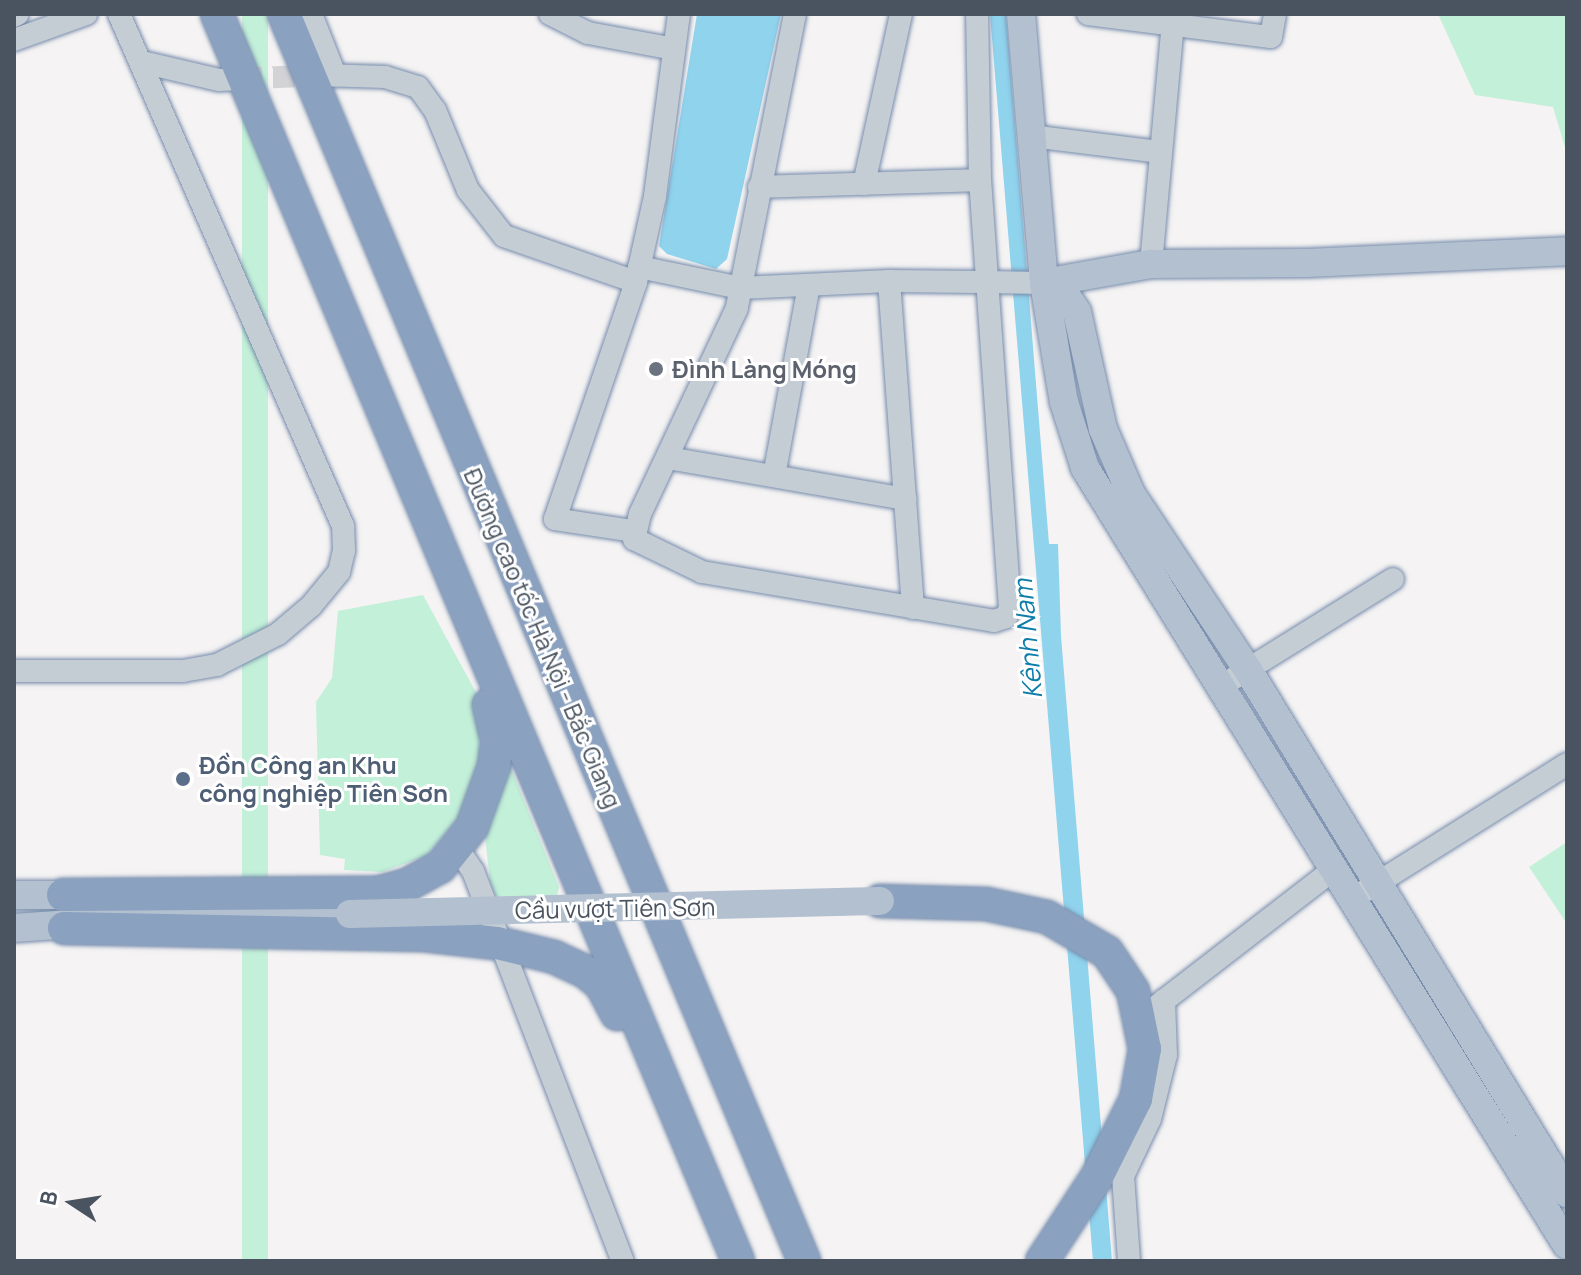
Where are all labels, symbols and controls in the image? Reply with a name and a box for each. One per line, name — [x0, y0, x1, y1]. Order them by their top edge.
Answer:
place label: Đình Làng Móng — [672, 355, 857, 383]
marker: Đình Làng Móng — [647, 360, 665, 378]
street label: Đường cao tốc Hà Nội - Bắc Giang — [458, 464, 628, 812]
water label: Kênh Nam — [1007, 578, 1049, 700]
place label: Đồn Công an Khu công nghiệp Tiên Sơn — [199, 751, 448, 807]
marker: Đồn Công an Khu công nghiệp Tiên Sơn — [174, 770, 192, 788]
street label: Cầu vượt Tiên Sơn — [515, 892, 715, 924]
north arrow — [32, 1163, 112, 1243]
text: B — [32, 1188, 65, 1208]

